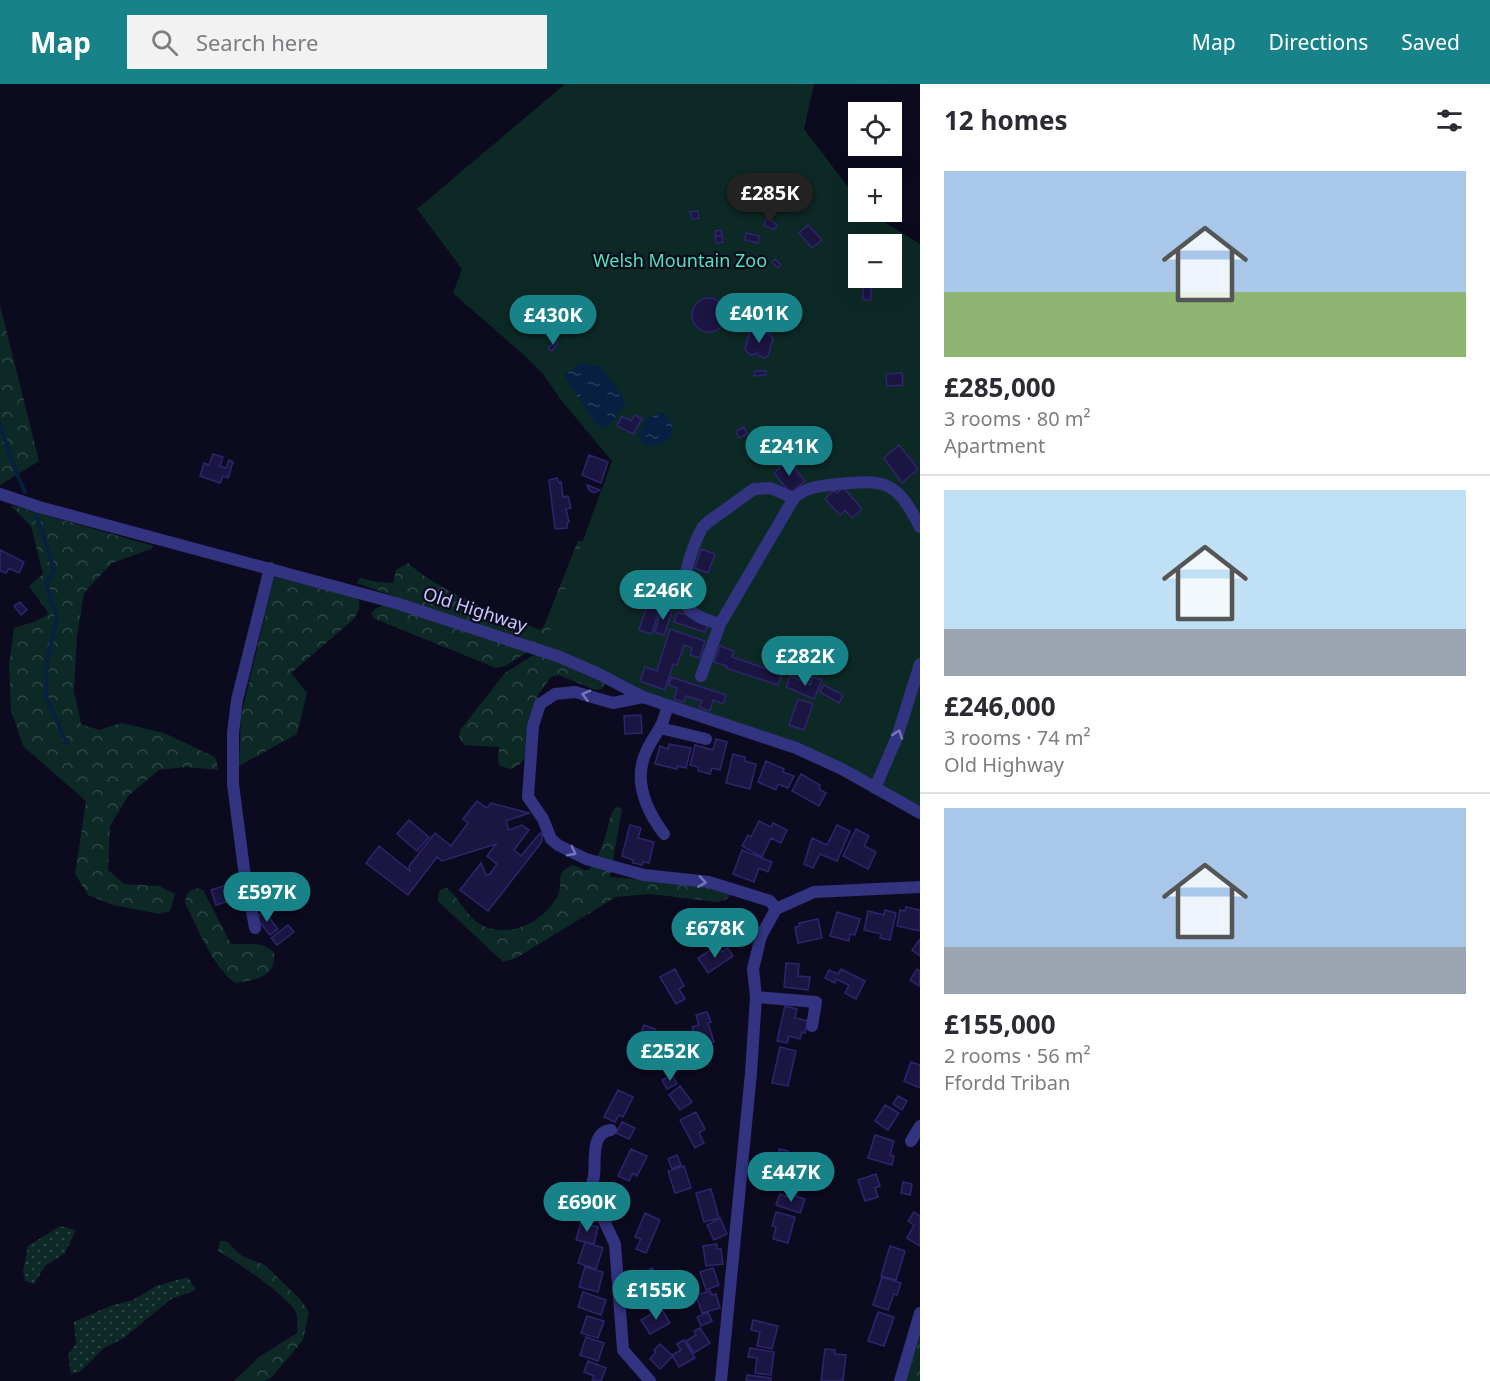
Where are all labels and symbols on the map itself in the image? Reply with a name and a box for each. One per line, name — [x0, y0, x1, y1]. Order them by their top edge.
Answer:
pin: £285K — [728, 173, 812, 224]
park label: Welsh Mountain Zoo — [593, 248, 767, 272]
pin: £401K — [717, 293, 801, 344]
pin: £430K — [511, 295, 595, 346]
pin: £241K — [747, 426, 831, 477]
pin: £246K — [621, 570, 705, 621]
street label: Old Highway — [420, 581, 531, 637]
pin: £282K — [763, 636, 847, 687]
one-way arrow — [581, 689, 591, 702]
one-way arrow — [890, 729, 903, 740]
one-way arrow — [565, 844, 576, 856]
pin: £597K — [225, 872, 309, 923]
one-way arrow — [697, 875, 707, 888]
pin: £678K — [673, 908, 757, 959]
pin: £252K — [628, 1031, 712, 1082]
pin: £447K — [749, 1152, 833, 1203]
pin: £690K — [545, 1182, 629, 1233]
pin: £155K — [614, 1270, 698, 1321]

